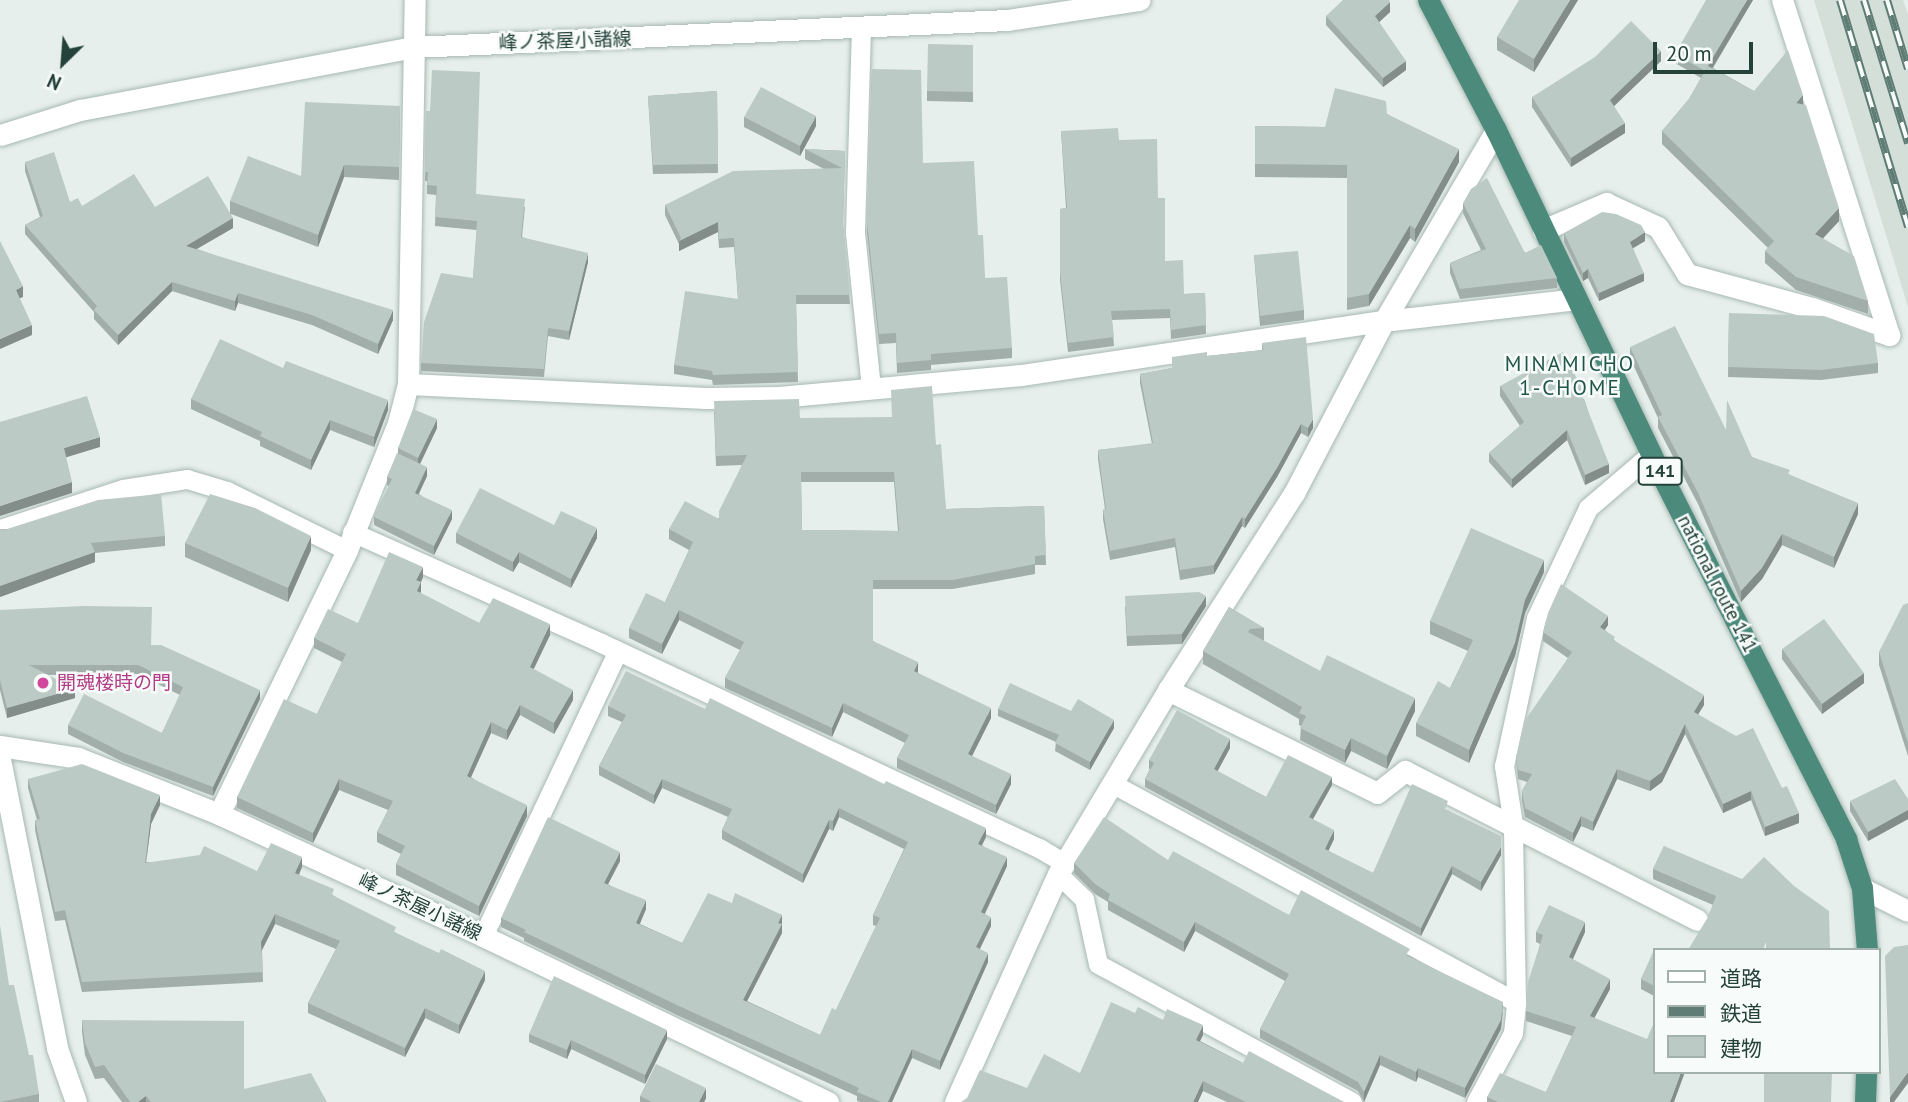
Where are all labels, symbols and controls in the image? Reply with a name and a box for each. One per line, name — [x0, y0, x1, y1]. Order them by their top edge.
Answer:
street label: 峰ノ茶屋小諸線 — [498, 27, 632, 55]
north arrow — [28, 28, 98, 98]
scale bar — [1656, 28, 1756, 72]
text: 20 m — [1666, 40, 1712, 67]
text: N — [43, 69, 65, 96]
district label: MINAMICHO 1-CHOME — [1506, 351, 1634, 401]
road number: 141 — [1637, 457, 1683, 486]
street label: national route 141 — [1673, 512, 1761, 656]
place label: 開魂楼時の門 — [57, 672, 171, 694]
marker: 開魂楼時の門 — [35, 675, 51, 691]
street label: 峰ノ茶屋小諸線 — [355, 869, 485, 945]
legend — [1652, 948, 1880, 1074]
text: 道路 — [1720, 965, 1762, 992]
text: 鉄道 — [1720, 1000, 1762, 1027]
text: 建物 — [1720, 1035, 1762, 1062]

